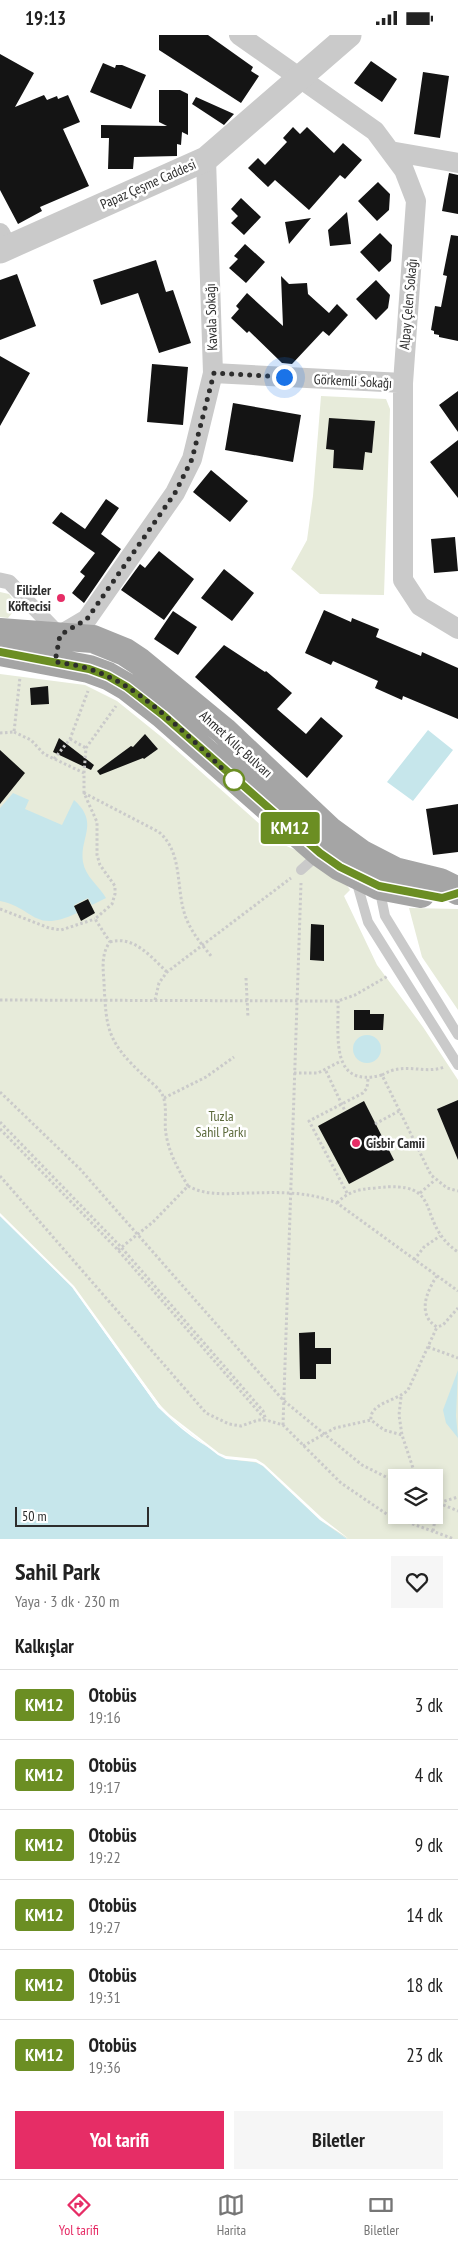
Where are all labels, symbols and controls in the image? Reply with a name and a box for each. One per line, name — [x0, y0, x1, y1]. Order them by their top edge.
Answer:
text: 19:13 — [25, 6, 66, 30]
street label: Papaz Çeşme Caddesi — [97, 155, 199, 213]
street label: Alpay Çelen Sokağı — [395, 258, 421, 350]
street label: Kavala Sokağı — [201, 283, 221, 351]
your location — [272, 365, 297, 390]
street label: Görkemli Sokağı — [313, 370, 393, 392]
place label: Filizler Köftecisi — [8, 581, 52, 615]
marker: Filizler Köftecisi — [55, 592, 67, 604]
street label: Ahmet Kılıç Bulvarı — [196, 706, 276, 782]
unlabelled marker — [223, 769, 245, 791]
line badge: KM12 — [255, 812, 325, 844]
text: KM12 — [271, 816, 309, 839]
park label: Tuzla Sahil Parkı — [196, 1107, 246, 1141]
place label: Gisbir Camii — [366, 1134, 425, 1152]
marker: Gisbir Camii — [350, 1137, 362, 1149]
map controls — [388, 1469, 443, 1524]
button: layers — [388, 1469, 443, 1524]
scale bar — [15, 1504, 149, 1527]
text: 50 m — [22, 1507, 47, 1525]
text: Sahil Park — [15, 1556, 100, 1587]
button: heart — [391, 1556, 443, 1608]
text: Yaya · 3 dk · 230 m — [15, 1591, 119, 1611]
text: Kalkışlar — [15, 1634, 74, 1658]
text: Otobüs — [89, 1683, 137, 1707]
text: KM12 — [25, 1693, 64, 1716]
text: 3 dk — [415, 1693, 443, 1717]
text: 19:16 — [89, 1707, 121, 1727]
text: Otobüs — [89, 1753, 137, 1777]
text: KM12 — [25, 1763, 64, 1786]
text: 4 dk — [415, 1763, 443, 1787]
text: 19:17 — [89, 1777, 121, 1797]
text: Otobüs — [89, 1823, 137, 1847]
text: KM12 — [25, 1833, 64, 1856]
text: 9 dk — [415, 1833, 443, 1857]
text: 19:22 — [89, 1847, 121, 1867]
text: Otobüs — [89, 1893, 137, 1917]
text: KM12 — [25, 1903, 64, 1926]
text: 14 dk — [406, 1903, 443, 1927]
text: 19:27 — [89, 1917, 121, 1937]
text: Otobüs — [89, 1963, 137, 1987]
text: KM12 — [25, 1973, 64, 1996]
text: 18 dk — [406, 1973, 443, 1997]
text: 19:31 — [89, 1987, 121, 2007]
text: Otobüs — [89, 2033, 137, 2057]
text: KM12 — [25, 2043, 64, 2066]
text: 23 dk — [406, 2043, 443, 2067]
text: 19:36 — [89, 2057, 121, 2077]
button: Yol tarifi — [15, 2111, 224, 2169]
button: Biletler — [234, 2111, 443, 2169]
tab: Yol tarifi — [59, 2191, 99, 2239]
tab: Harita — [217, 2191, 246, 2239]
tab: Biletler — [364, 2191, 399, 2239]

